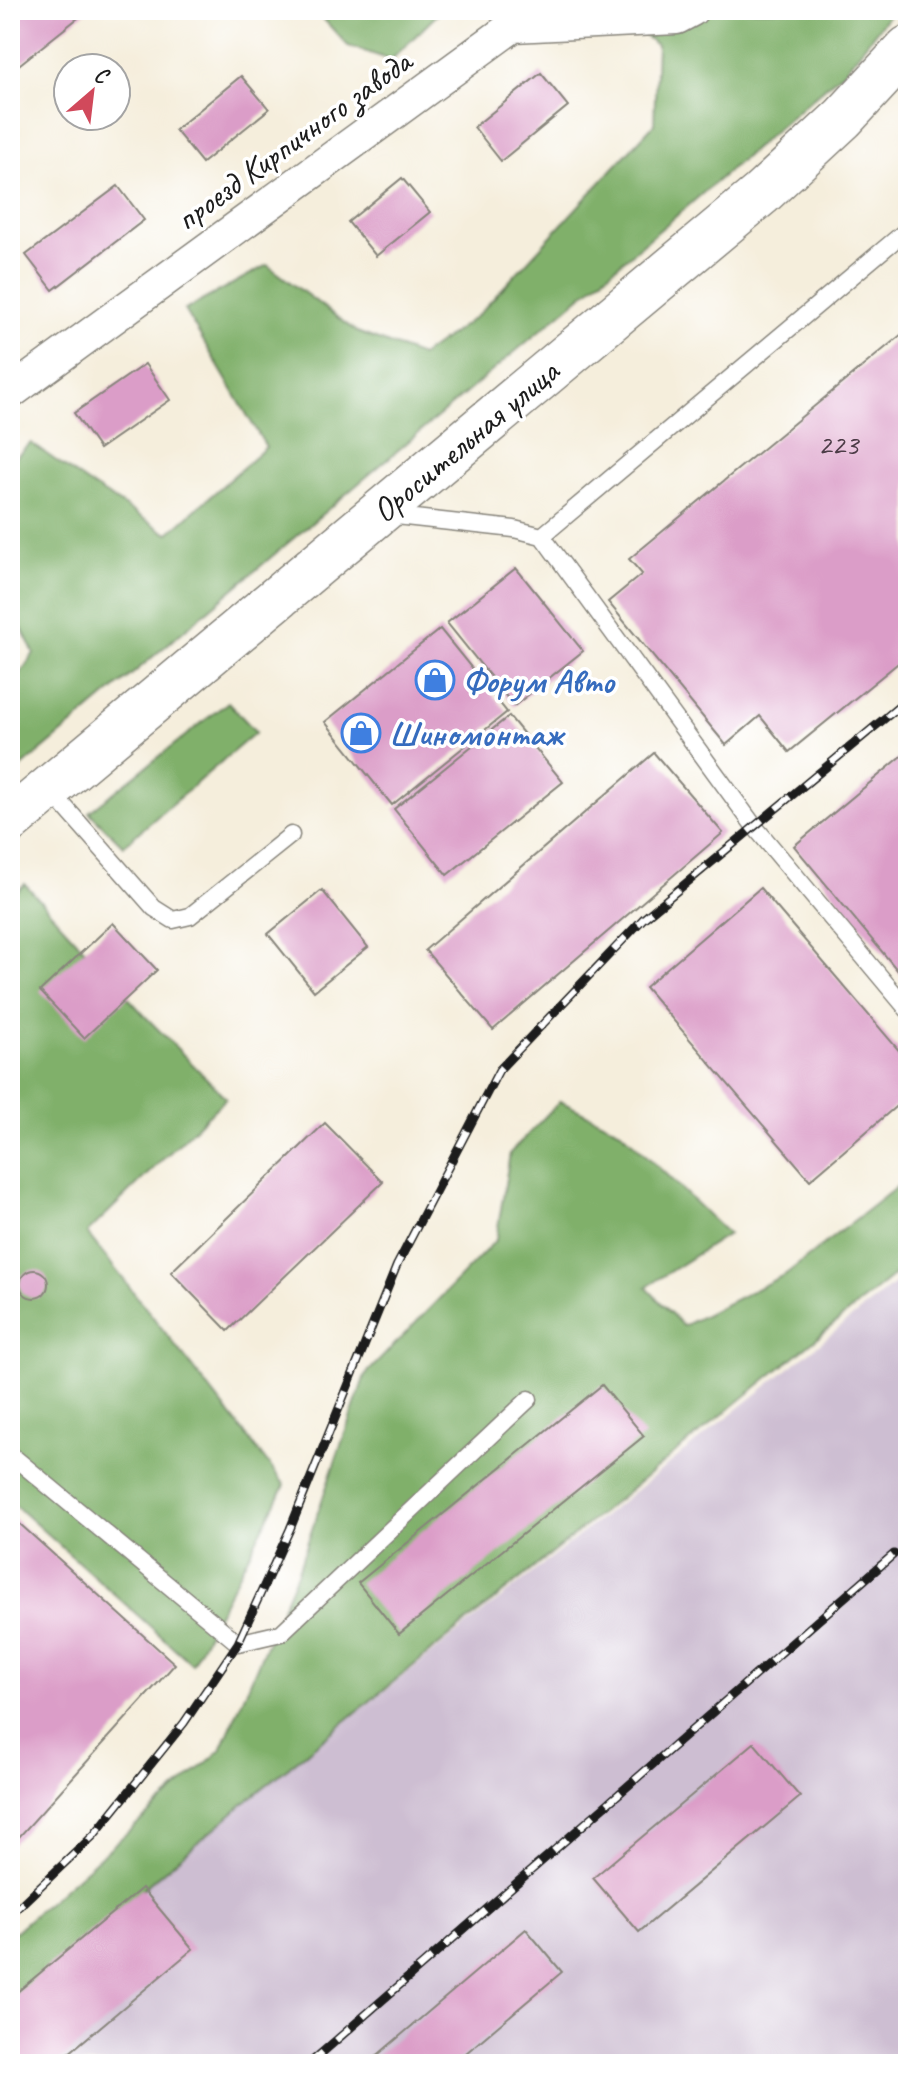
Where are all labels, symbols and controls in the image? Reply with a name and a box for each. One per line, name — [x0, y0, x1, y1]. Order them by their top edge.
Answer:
street label: проезд Кирпичного завода — [167, 38, 422, 240]
north arrow — [52, 52, 132, 132]
text: С — [90, 60, 115, 92]
street label: Оросительная улица — [363, 349, 569, 532]
house number: 223 — [818, 425, 861, 463]
shop icon: Форум Авто — [414, 659, 456, 701]
place label: Форум Авто — [463, 659, 616, 702]
shop icon: Шиномонтаж — [340, 712, 382, 754]
place label: Шиномонтаж — [389, 712, 566, 755]

